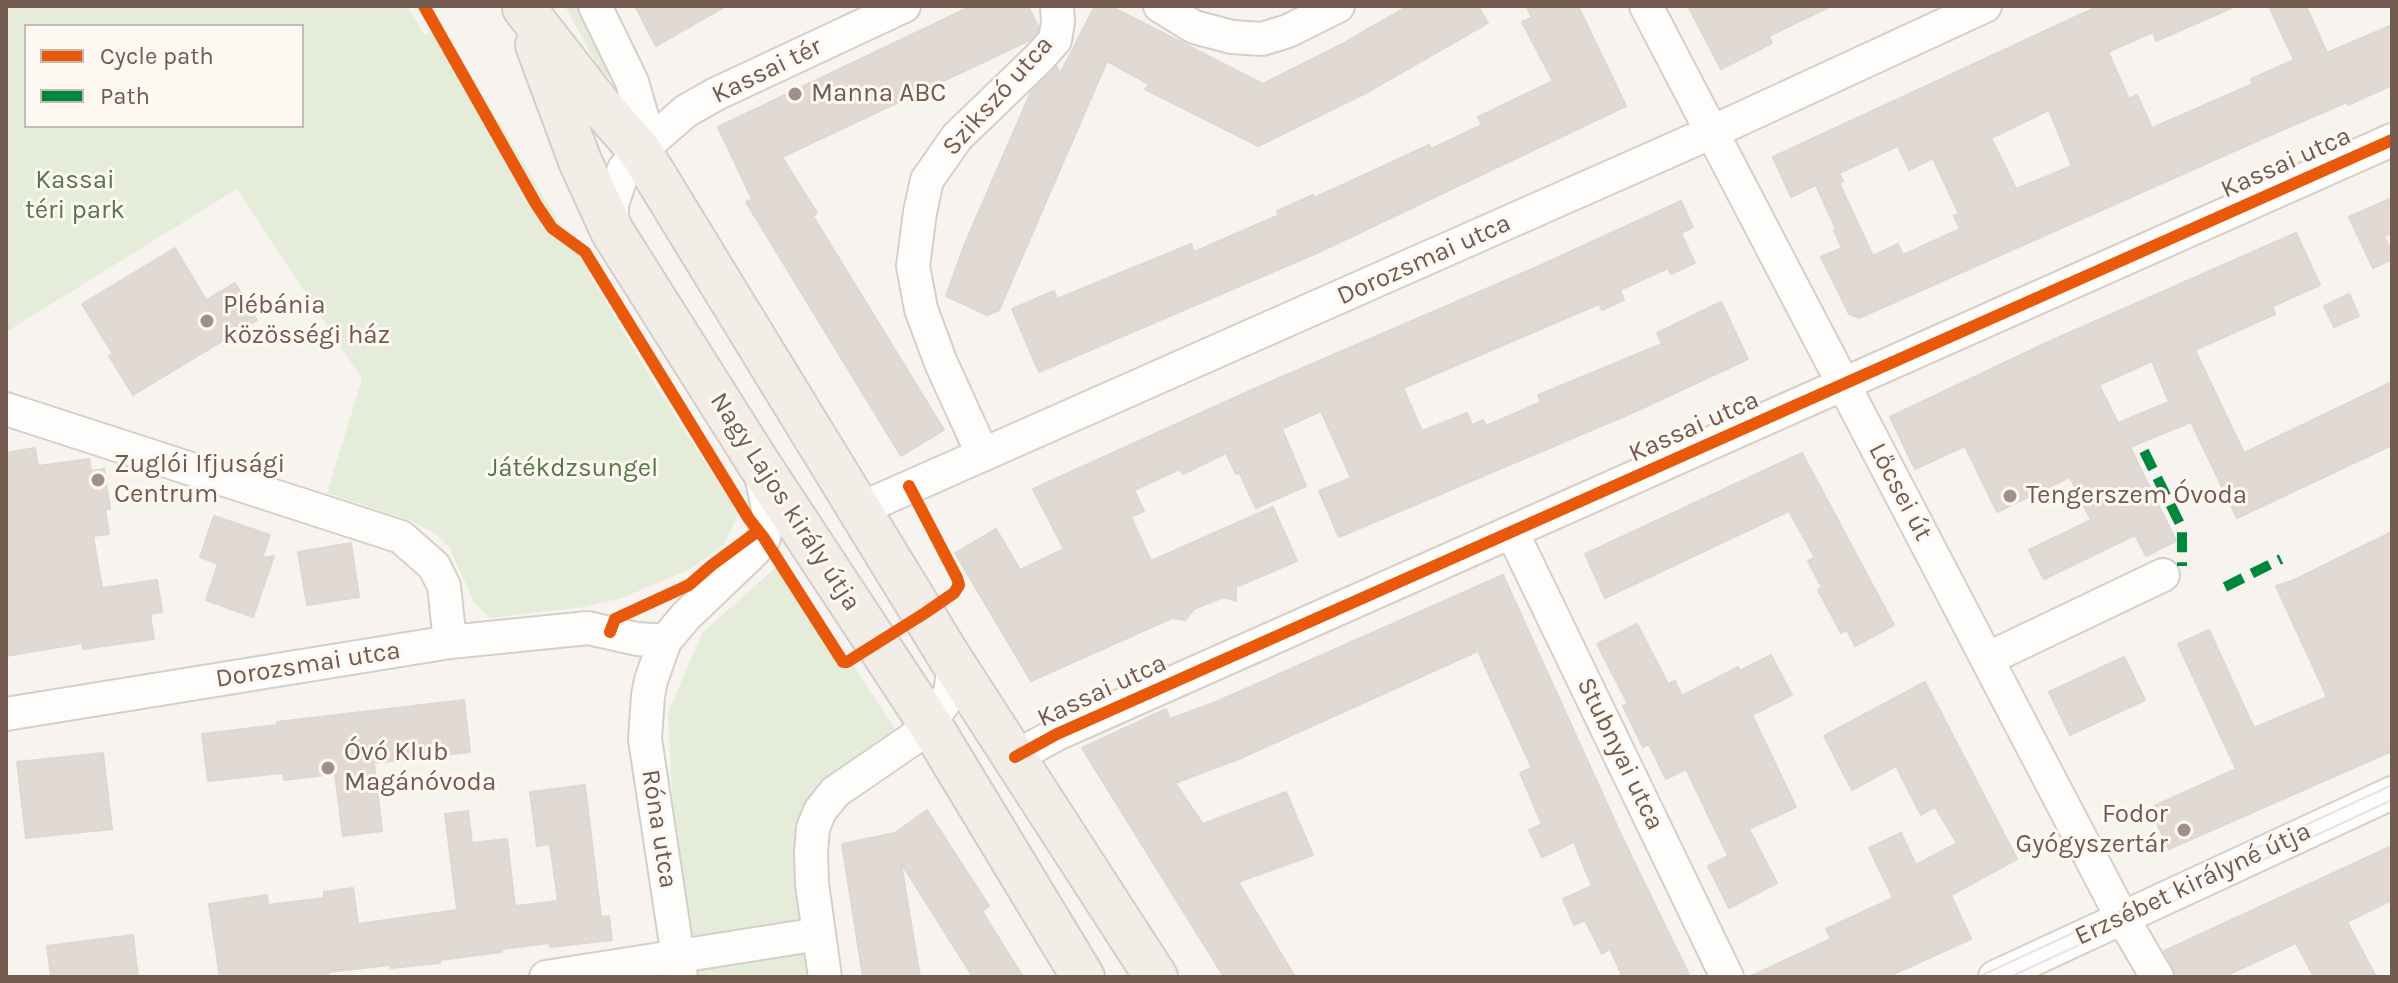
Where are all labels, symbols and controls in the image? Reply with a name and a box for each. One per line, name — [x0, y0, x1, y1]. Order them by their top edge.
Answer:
legend — [24, 24, 304, 128]
street label: Szikszó utca — [936, 30, 1060, 162]
street label: Kassai tér — [707, 31, 827, 111]
text: Cycle path — [100, 42, 214, 70]
place label: Manna ABC — [811, 78, 946, 110]
text: Path — [100, 82, 150, 110]
marker: Manna ABC — [786, 85, 804, 103]
street label: Kassai utca — [2216, 120, 2356, 206]
park label: Kassai téri park — [25, 165, 125, 226]
street label: Dorozsmai utca — [1332, 208, 1516, 312]
place label: Plébánia közösségi ház — [223, 290, 390, 352]
marker: Plébánia közösségi ház — [198, 312, 216, 330]
street label: Kassai utca — [1624, 384, 1764, 470]
street label: Nagy Lajos király útja — [703, 387, 867, 617]
street label: Lőcsei út — [1861, 438, 1939, 546]
place label: Zuglói Ifjusági Centrum — [114, 449, 285, 510]
park label: Játékdzsungel — [488, 453, 658, 485]
marker: Zuglói Ifjusági Centrum — [89, 471, 107, 489]
place label: Tengerszem Óvoda — [2026, 480, 2247, 512]
marker: Tengerszem Óvoda — [2001, 487, 2019, 505]
street label: Dorozsmai utca — [213, 635, 403, 695]
street label: Kassai utca — [1032, 648, 1172, 734]
street label: Stubnyai utca — [1570, 673, 1670, 835]
place label: Óvó Klub Magánóvoda — [344, 737, 496, 798]
marker: Óvó Klub Magánóvoda — [319, 759, 337, 777]
street label: Róna utca — [634, 768, 684, 890]
place label: Fodor Gyógyszertár — [2016, 799, 2168, 860]
street label: Erzsébet királyné útja — [2070, 816, 2316, 952]
marker: Fodor Gyógyszertár — [2175, 821, 2193, 839]

